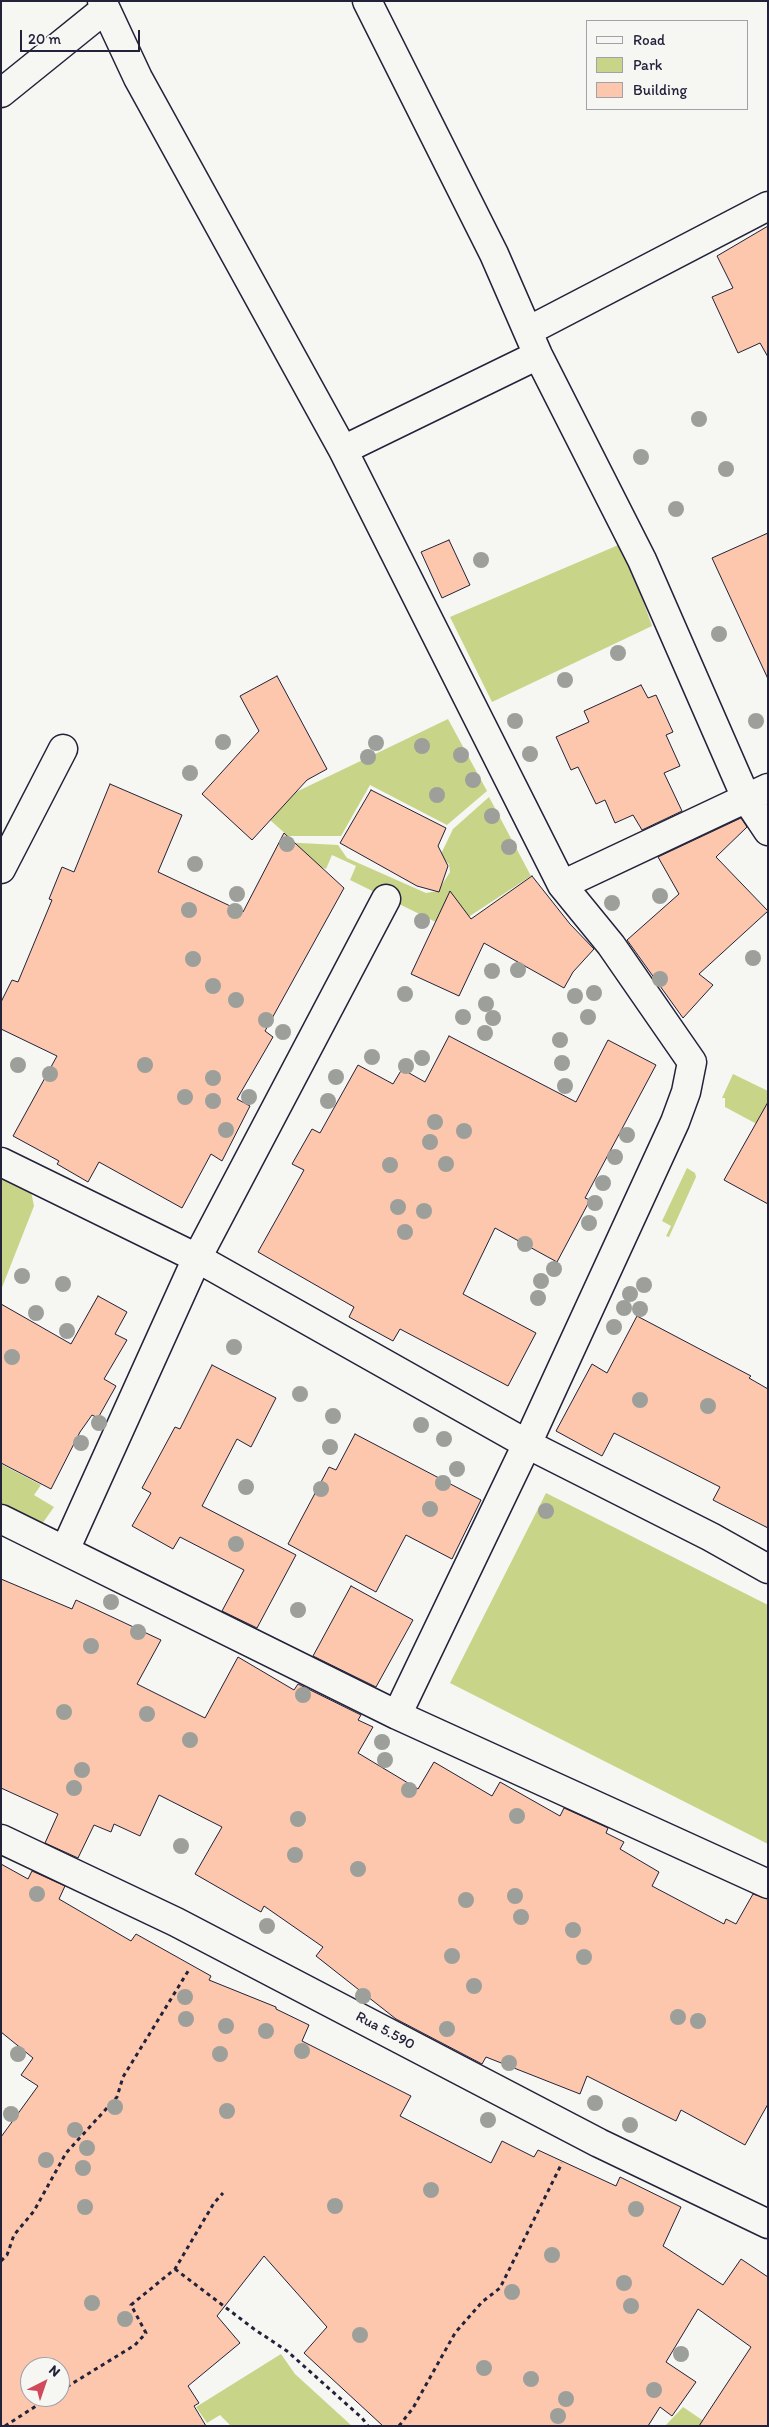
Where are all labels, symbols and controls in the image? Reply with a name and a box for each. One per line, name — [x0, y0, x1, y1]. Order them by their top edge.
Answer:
scale bar — [22, 20, 142, 52]
legend — [586, 20, 749, 110]
text: 20 m — [28, 30, 61, 48]
text: Road — [633, 31, 665, 49]
text: Park — [633, 56, 663, 74]
text: Building — [633, 81, 687, 99]
street label: Rua 5.590 — [352, 2008, 418, 2054]
north arrow — [20, 2357, 70, 2407]
text: N — [45, 2362, 64, 2381]

